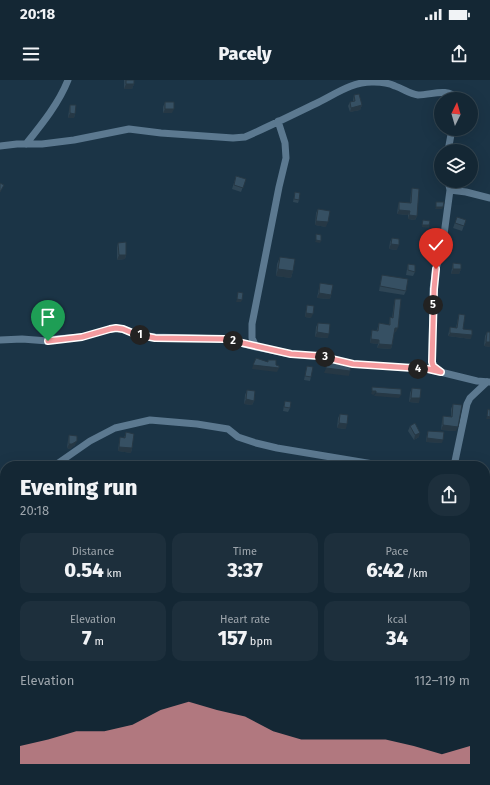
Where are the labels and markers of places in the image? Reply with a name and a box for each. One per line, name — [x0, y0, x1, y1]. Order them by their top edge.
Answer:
pin — [419, 228, 453, 269]
pin: 5 — [423, 295, 443, 315]
pin — [31, 300, 65, 341]
pin: 1 — [130, 325, 150, 345]
pin: 2 — [223, 331, 243, 351]
pin: 3 — [315, 347, 335, 367]
pin: 4 — [408, 359, 428, 379]

